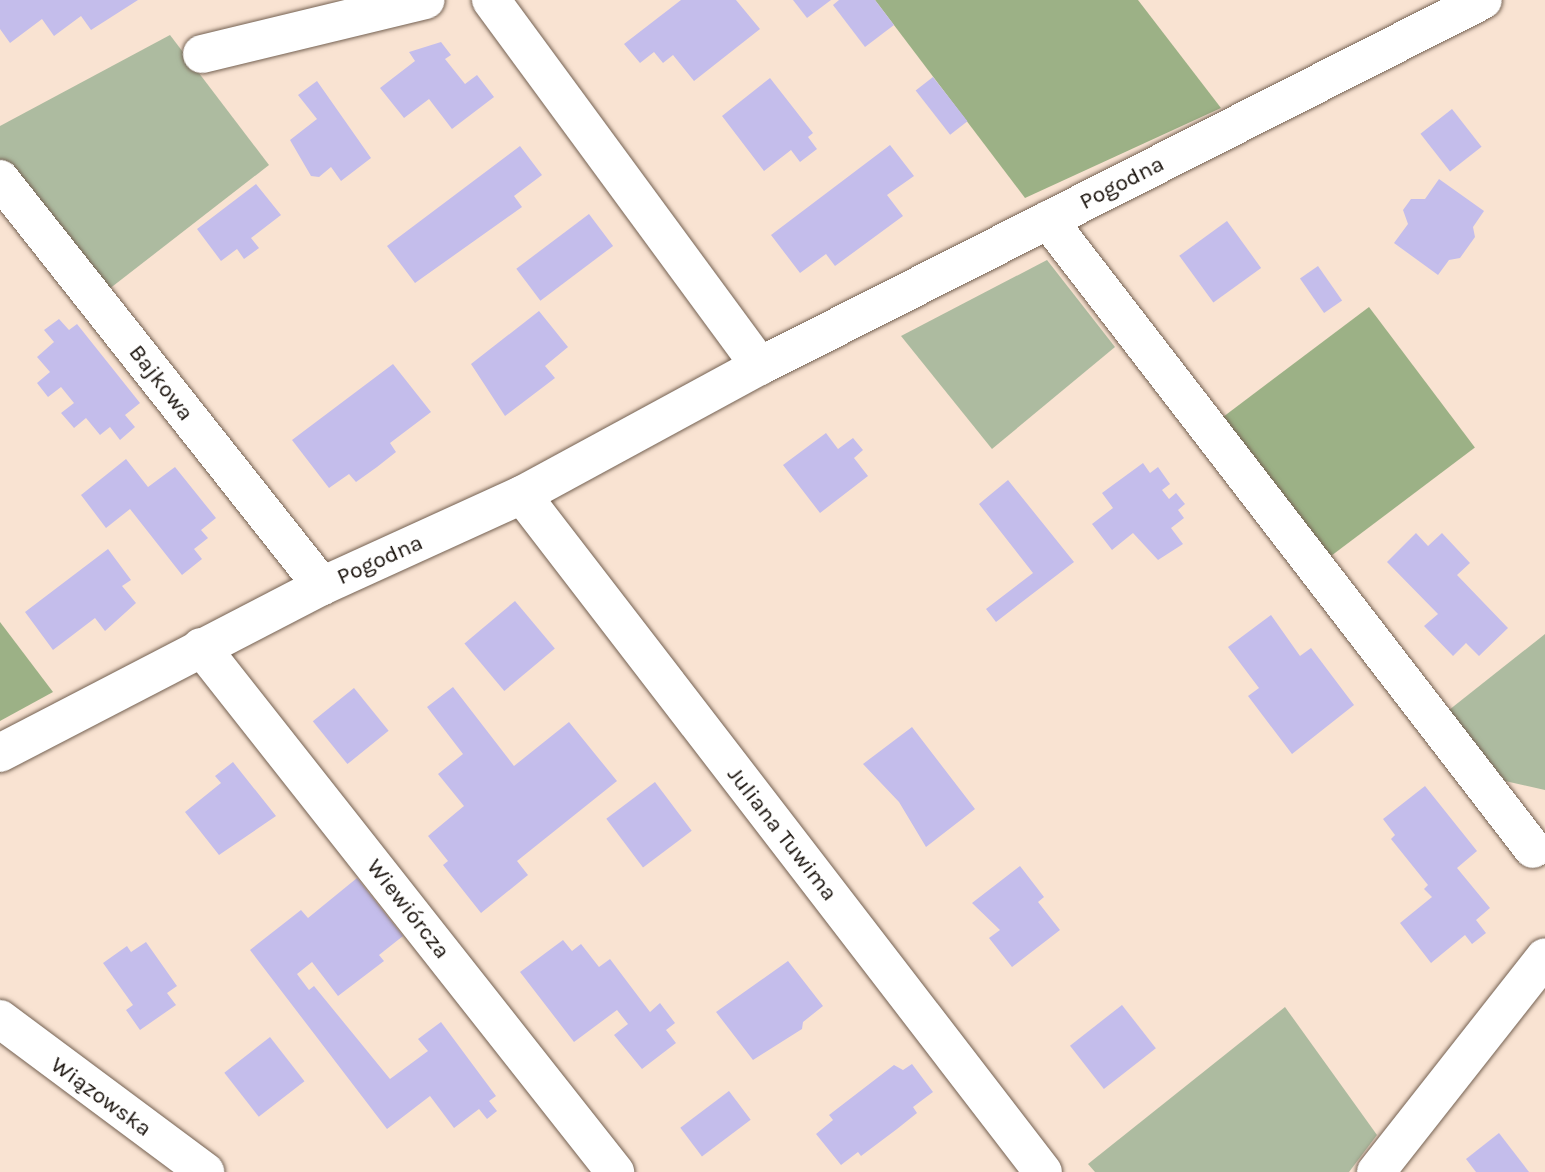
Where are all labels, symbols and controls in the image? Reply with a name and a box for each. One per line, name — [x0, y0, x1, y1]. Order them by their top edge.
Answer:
street label: Pogodna — [1075, 150, 1169, 216]
street label: Bajkowa — [123, 339, 199, 427]
street label: Pogodna — [333, 529, 427, 591]
street label: Juliana Tuwima — [721, 761, 843, 907]
street label: Wiewiórcza — [360, 854, 456, 964]
street label: Wiązowska — [45, 1051, 157, 1143]

